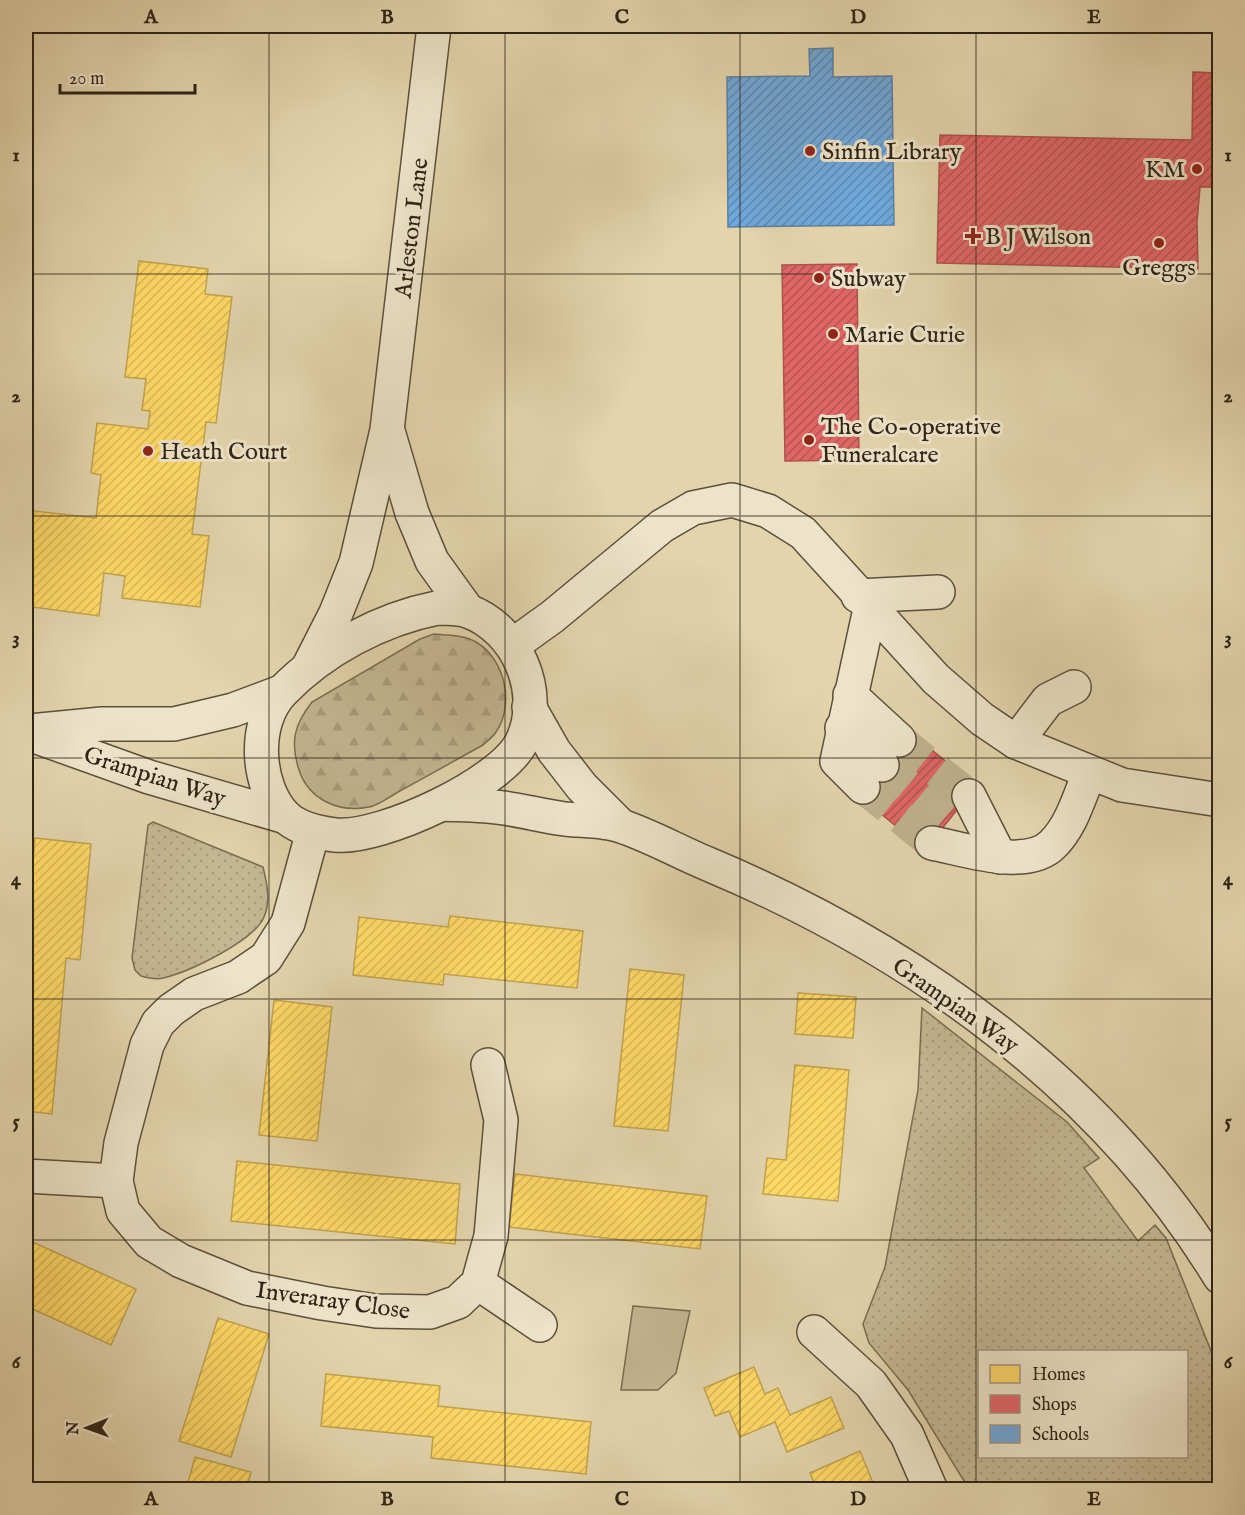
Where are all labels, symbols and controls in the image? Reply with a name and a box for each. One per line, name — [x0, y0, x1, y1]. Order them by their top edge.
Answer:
text: A — [143, 5, 159, 30]
text: B — [380, 5, 394, 30]
text: C — [615, 5, 629, 30]
text: D — [850, 5, 866, 30]
text: E — [1087, 5, 1101, 30]
scale bar — [60, 57, 195, 95]
text: 20 m — [69, 68, 104, 91]
place label: Sinfin Library — [822, 137, 962, 168]
text: 1 — [12, 143, 20, 168]
text: 1 — [1224, 143, 1232, 168]
marker: Sinfin Library — [803, 144, 817, 158]
place label: KM — [1145, 155, 1185, 186]
street label: Arleston Lane — [388, 156, 436, 301]
marker: KM — [1190, 162, 1204, 176]
place label: B J Wilson — [985, 222, 1091, 253]
marker: B J Wilson — [966, 229, 980, 243]
marker: Greggs — [1152, 236, 1166, 250]
place label: Greggs — [1122, 253, 1196, 284]
place label: Subway — [831, 264, 906, 295]
marker: Subway — [812, 271, 826, 285]
place label: Marie Curie — [845, 320, 965, 351]
marker: Marie Curie — [826, 327, 840, 341]
text: 2 — [11, 384, 21, 409]
text: 2 — [1223, 384, 1233, 409]
place label: The Co-operative Funeralcare — [821, 412, 1001, 471]
marker: The Co-operative Funeralcare — [802, 433, 816, 447]
place label: Heath Court — [160, 437, 287, 468]
marker: Heath Court — [141, 444, 155, 458]
text: 3 — [12, 626, 20, 651]
text: 3 — [1224, 626, 1232, 651]
street label: Grampian Way — [79, 740, 230, 815]
text: 4 — [11, 867, 22, 892]
text: 4 — [1223, 867, 1234, 892]
street label: Grampian Way — [886, 951, 1025, 1061]
text: 5 — [12, 1109, 20, 1134]
text: 5 — [1224, 1109, 1232, 1134]
street label: Inveraray Close — [254, 1275, 412, 1328]
text: 6 — [12, 1350, 22, 1375]
legend — [978, 1350, 1188, 1458]
text: 6 — [1224, 1350, 1234, 1375]
text: Homes — [1032, 1364, 1085, 1387]
text: Shops — [1032, 1394, 1077, 1417]
north arrow — [57, 1398, 117, 1458]
text: N — [64, 1421, 84, 1436]
text: Schools — [1032, 1424, 1089, 1447]
text: A — [143, 1487, 159, 1512]
text: B — [380, 1487, 394, 1512]
text: C — [615, 1487, 629, 1512]
text: D — [850, 1487, 866, 1512]
text: E — [1087, 1487, 1101, 1512]

